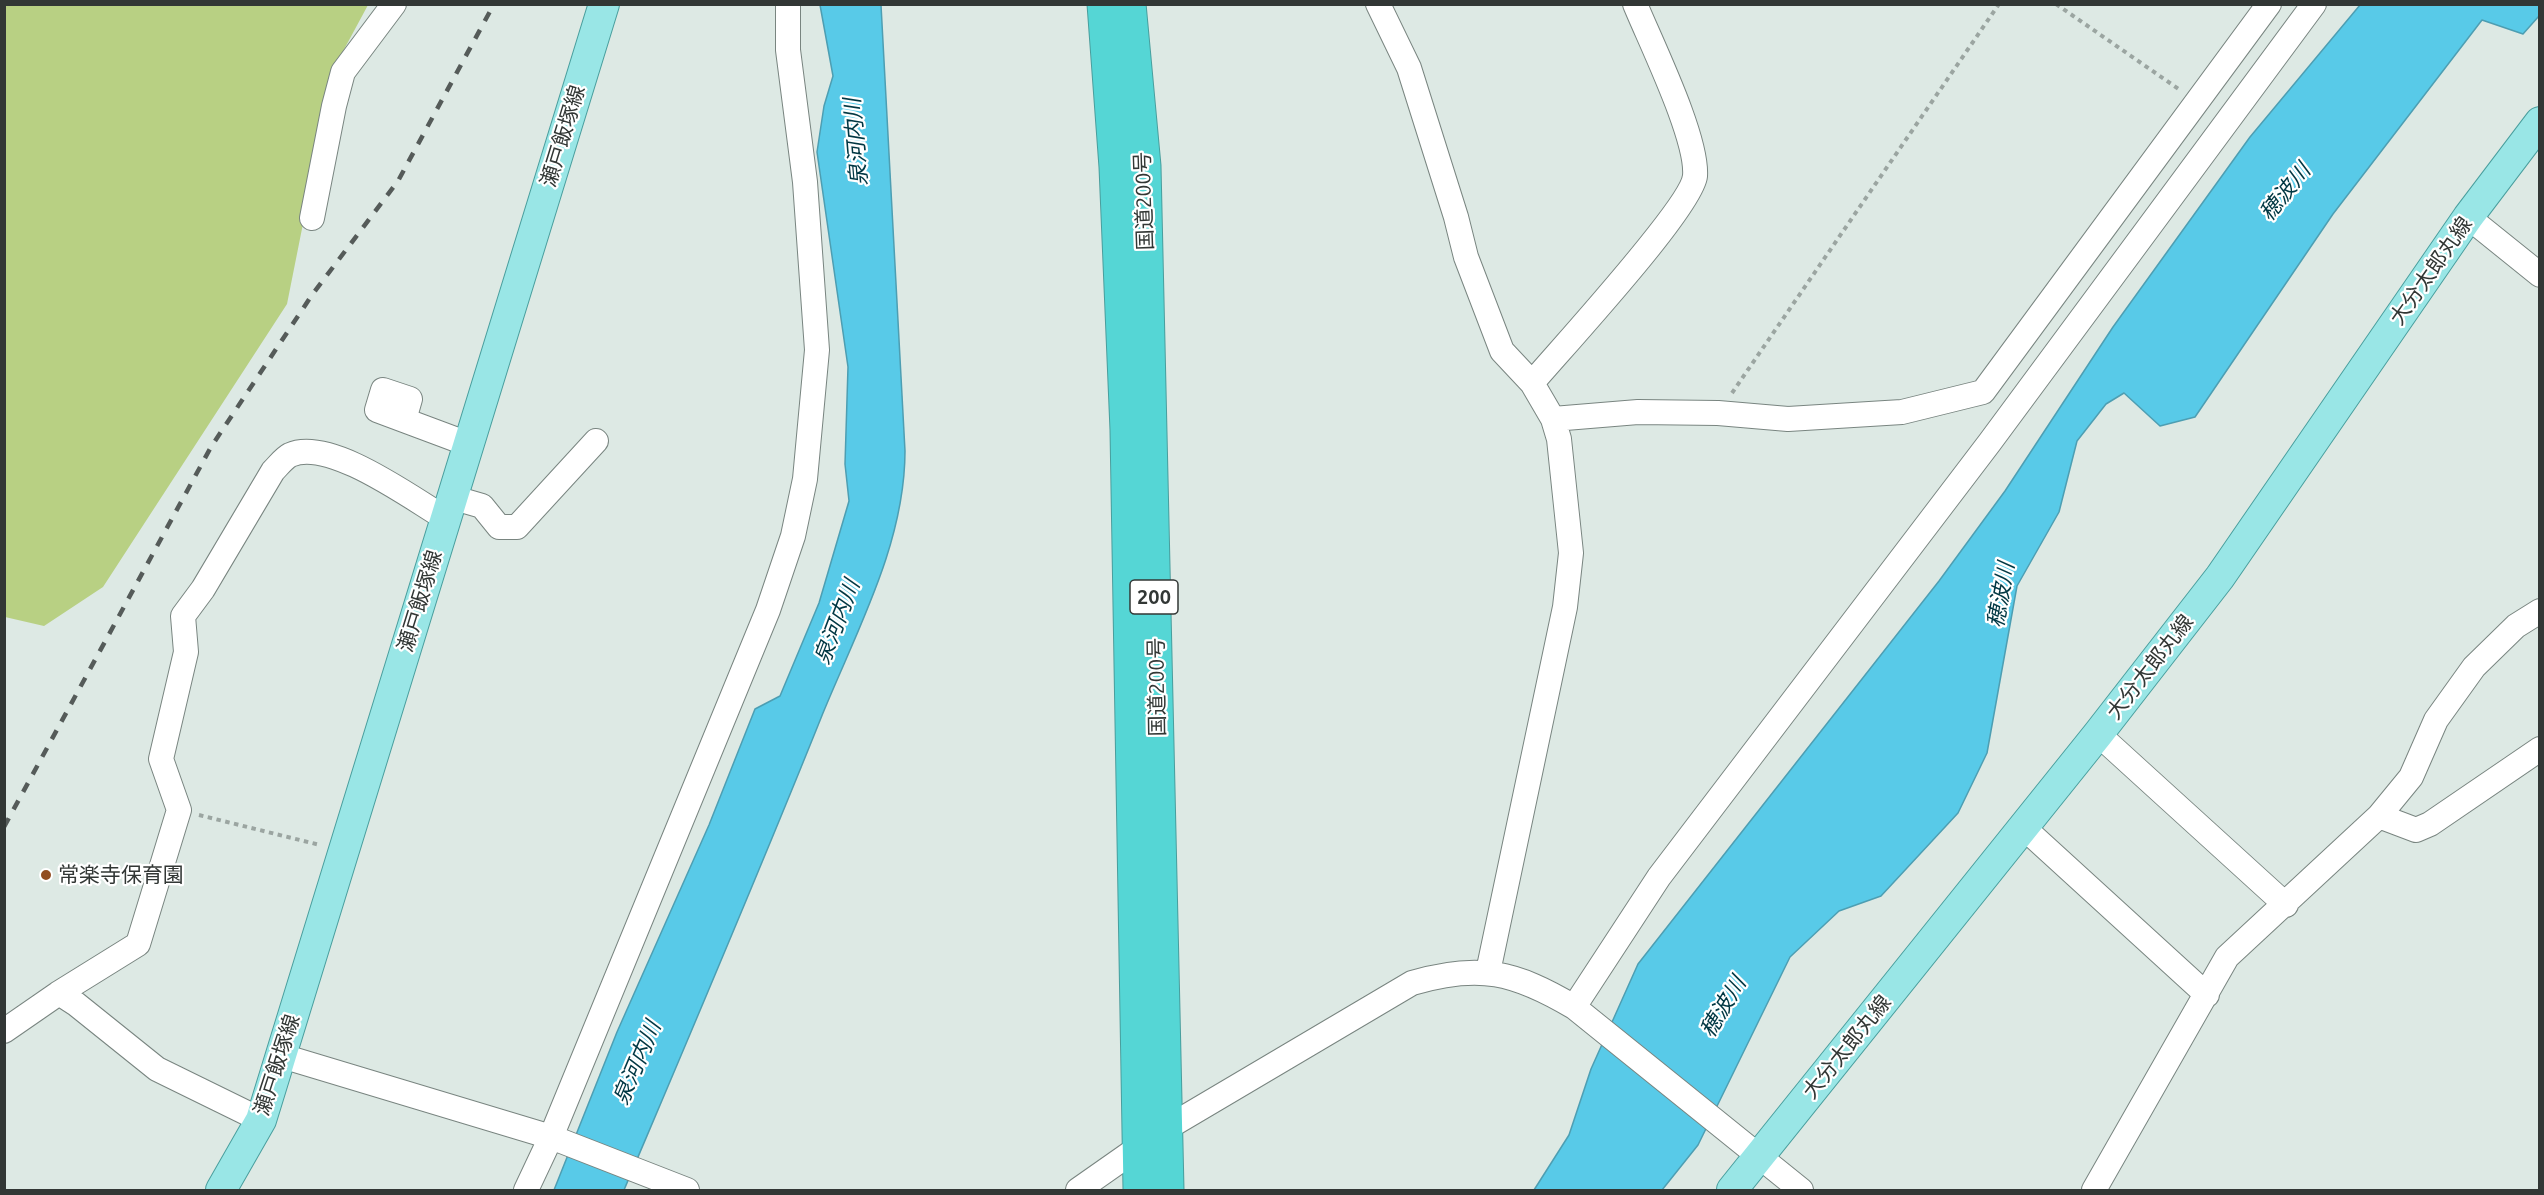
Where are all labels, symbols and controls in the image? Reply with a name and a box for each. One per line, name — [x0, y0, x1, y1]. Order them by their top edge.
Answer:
street label: 瀬戸飯塚線 — [536, 82, 590, 190]
water label: 泉河内川 — [839, 97, 873, 187]
street label: 国道200号 — [1130, 151, 1158, 251]
water label: 穂波川 — [2254, 158, 2316, 226]
street label: 大分太郎丸線 — [2385, 212, 2477, 330]
street label: 瀬戸飯塚線 — [393, 547, 447, 655]
water label: 穂波川 — [1982, 560, 2020, 630]
water label: 泉河内川 — [809, 576, 865, 668]
road number: 200 — [1130, 580, 1178, 614]
street label: 大分太郎丸線 — [2101, 610, 2199, 724]
street label: 国道200号 — [1144, 638, 1170, 736]
place label: 常楽寺保育園 — [58, 862, 184, 888]
marker: 常楽寺保育園 — [39, 868, 53, 882]
water label: 穂波川 — [1695, 972, 1751, 1042]
street label: 大分太郎丸線 — [1798, 990, 1896, 1104]
street label: 瀬戸飯塚線 — [249, 1011, 305, 1119]
water label: 泉河内川 — [608, 1017, 666, 1109]

